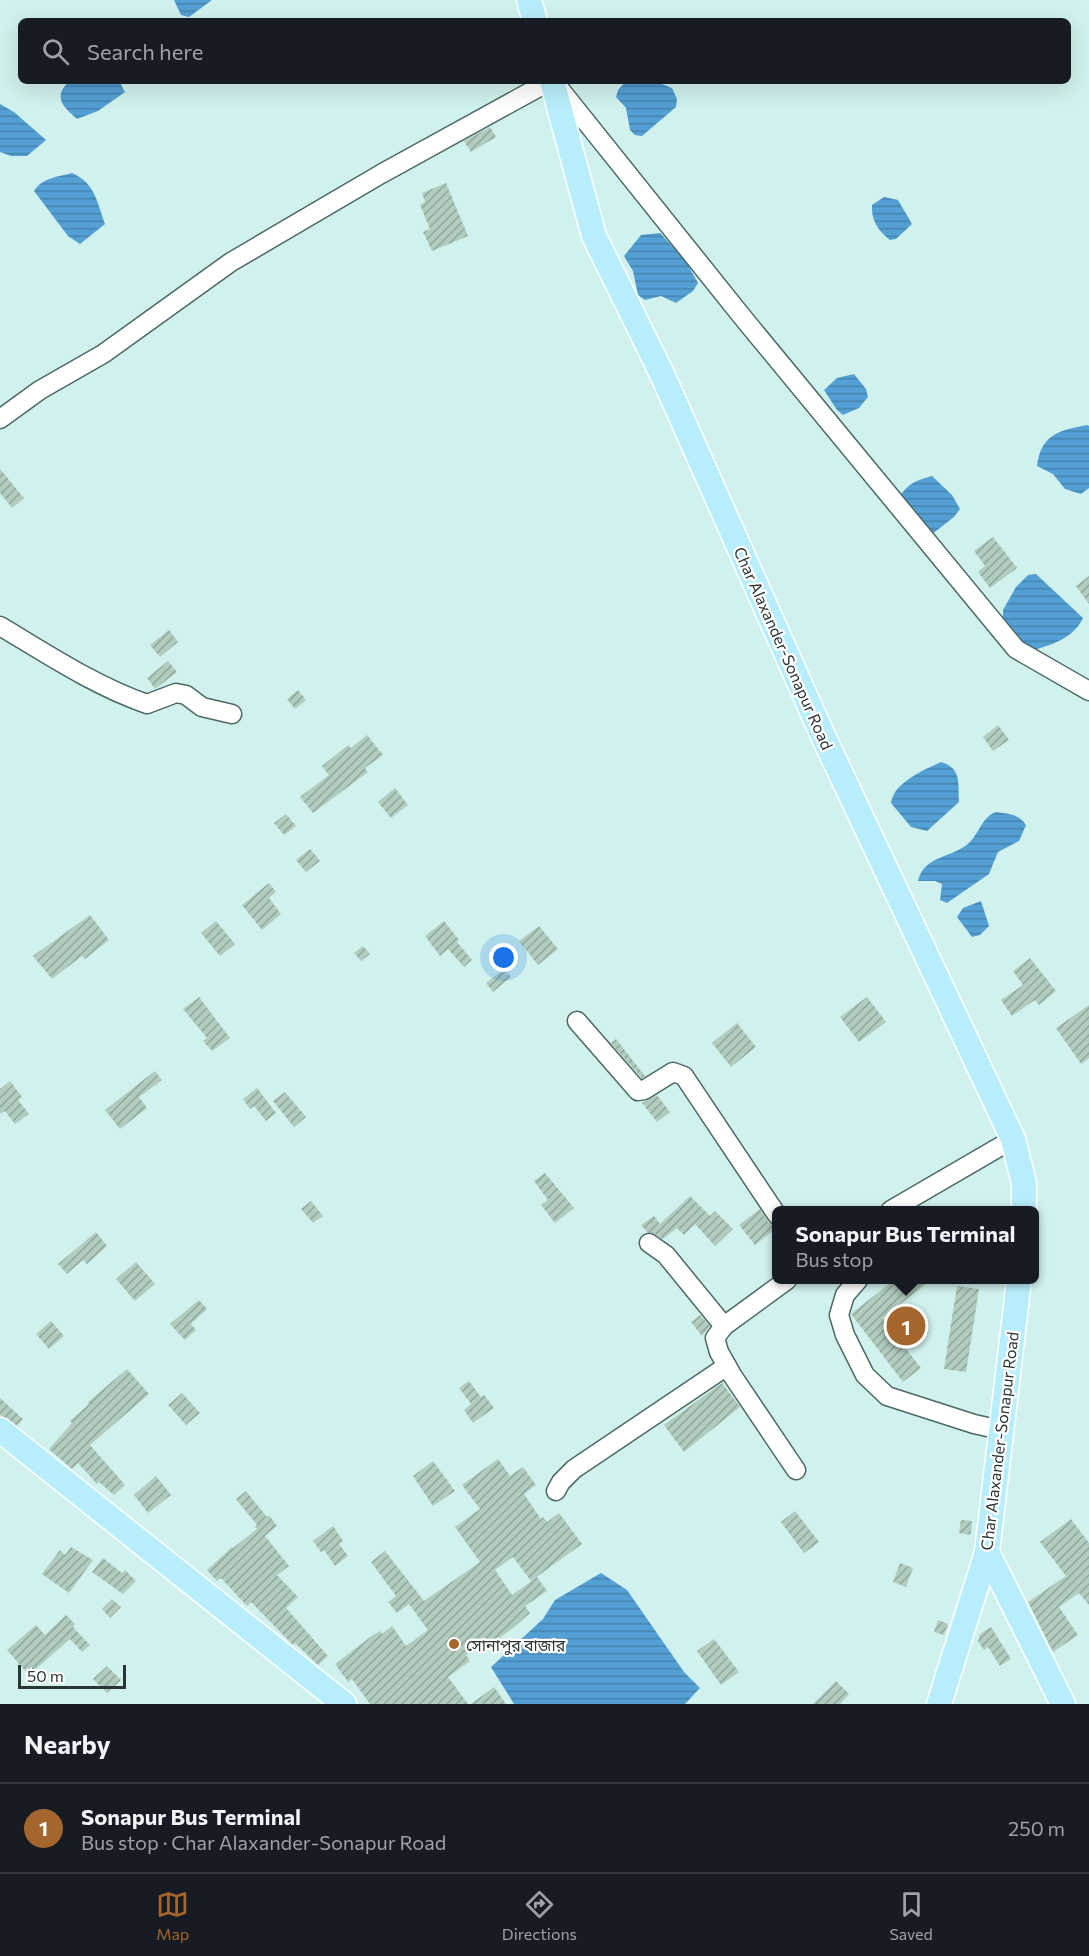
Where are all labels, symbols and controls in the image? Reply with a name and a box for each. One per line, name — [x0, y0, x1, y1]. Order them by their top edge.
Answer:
search box — [18, 18, 1071, 84]
icon: search — [39, 35, 72, 68]
text: Search here — [87, 38, 203, 65]
street label: Char Alaxander-Sonapur Road — [731, 544, 837, 752]
your location — [489, 943, 518, 972]
popup — [772, 1206, 1039, 1284]
text: Sonapur Bus Terminal — [796, 1220, 1015, 1247]
text: Bus stop — [796, 1247, 873, 1271]
pin: 1 — [886, 1304, 926, 1348]
street label: Char Alaxander-Sonapur Road — [976, 1331, 1022, 1551]
place label: সোনাপুর বাজার — [466, 1635, 566, 1655]
marker: সোনাপুর বাজার — [447, 1637, 461, 1651]
scale bar — [18, 1662, 126, 1690]
text: 50 m — [27, 1666, 64, 1685]
text: Nearby — [24, 1728, 111, 1759]
text: Sonapur Bus Terminal — [81, 1803, 301, 1830]
text: 1 — [39, 1816, 48, 1840]
text: 250 m — [1008, 1816, 1065, 1840]
text: Bus stop · Char Alaxander-Sonapur Road — [81, 1830, 446, 1854]
tab: Map — [156, 1888, 189, 1943]
tab: Directions — [502, 1888, 577, 1943]
tab: Saved — [889, 1888, 933, 1943]

